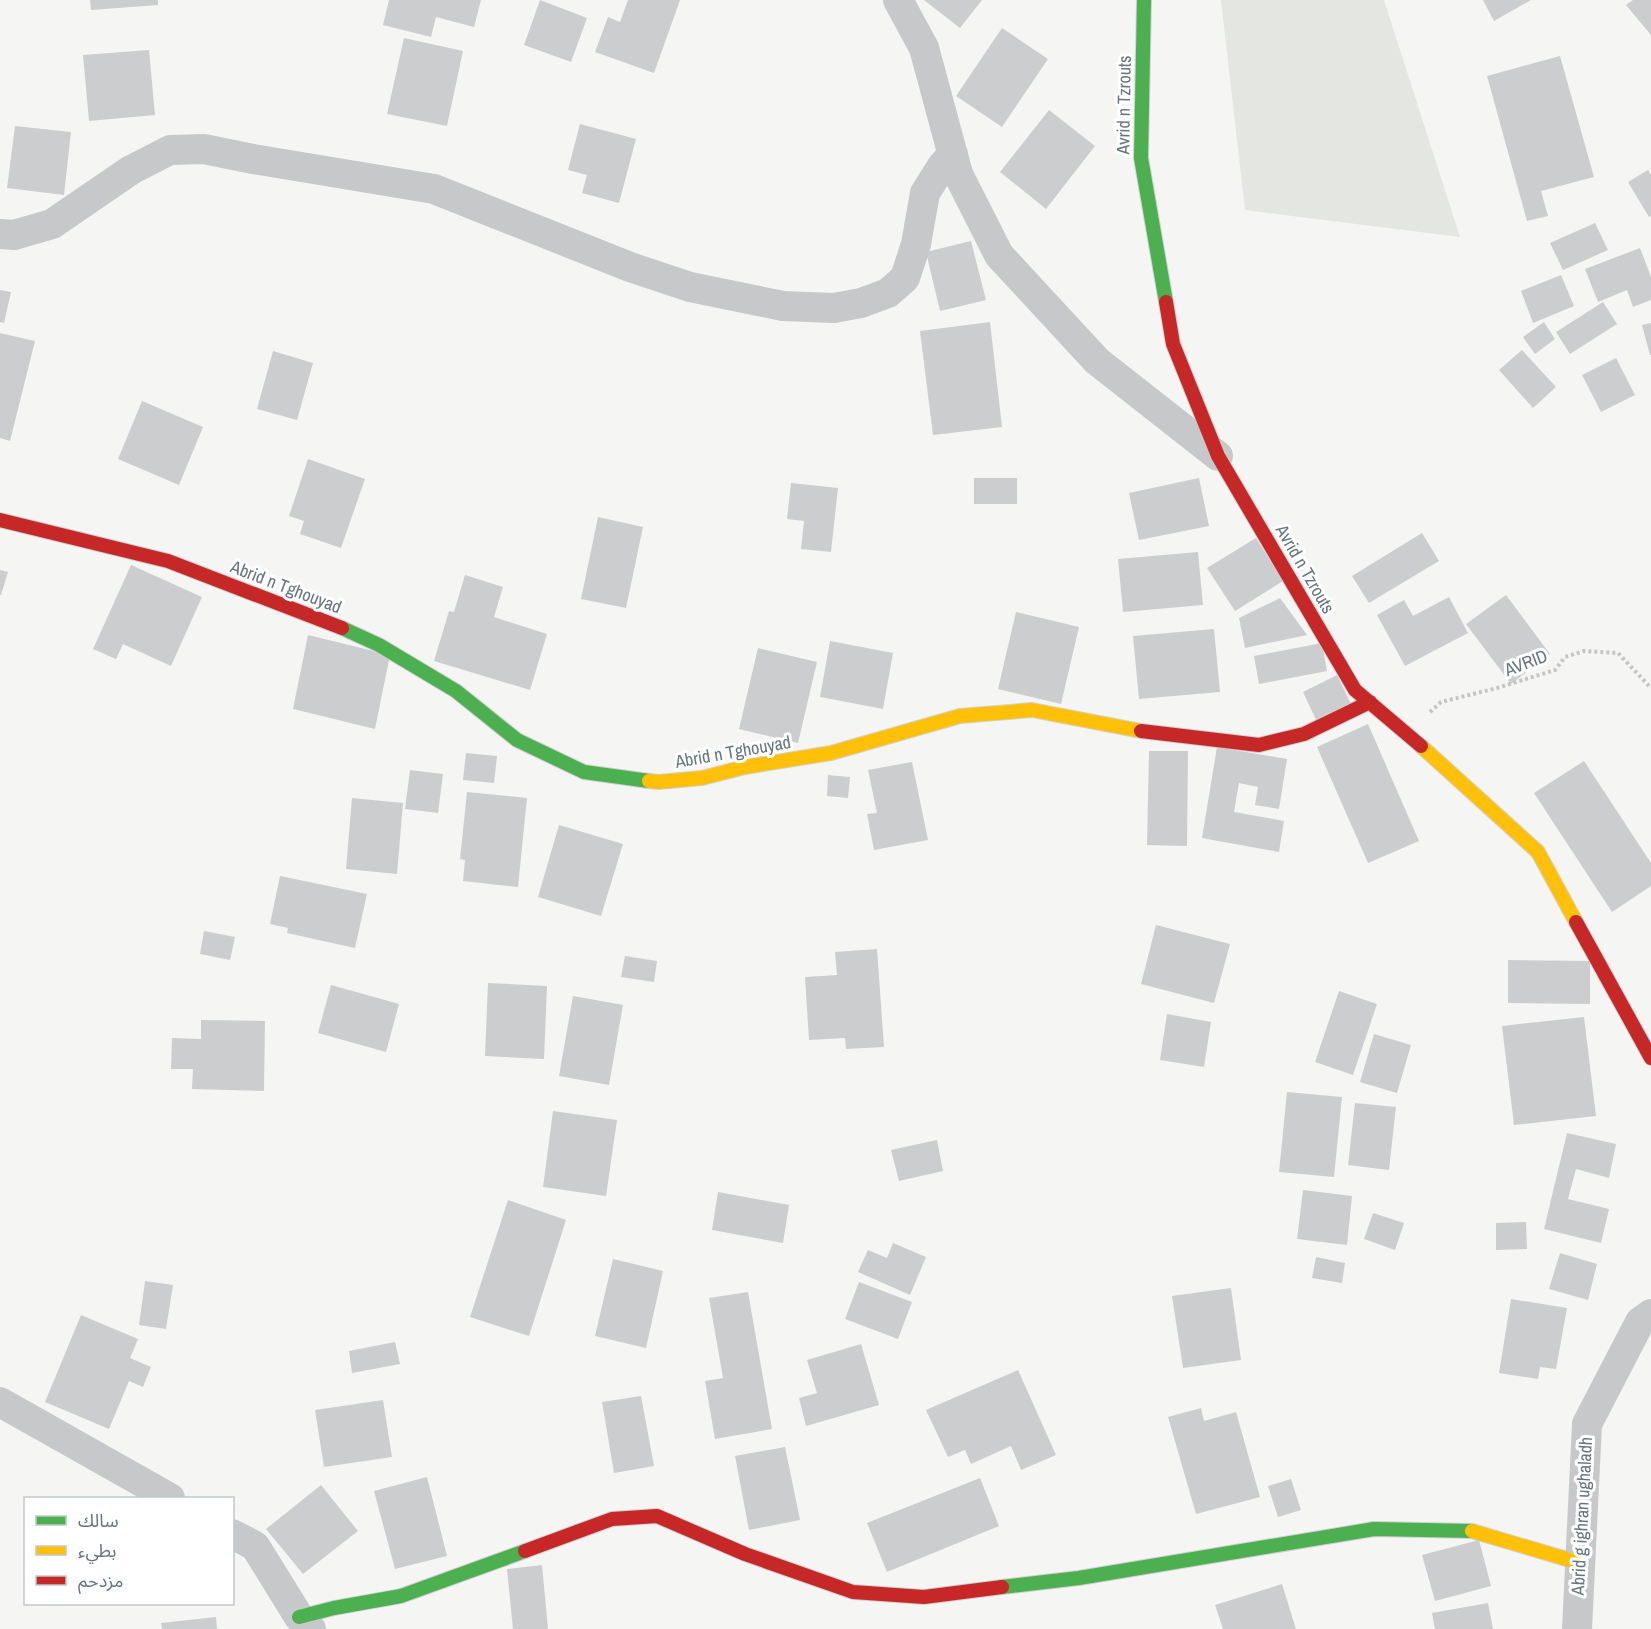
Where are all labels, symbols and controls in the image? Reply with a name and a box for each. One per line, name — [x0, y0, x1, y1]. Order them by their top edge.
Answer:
street label: Avrid n Tzrouts — [1110, 55, 1137, 156]
street label: Avrid n Tzrouts — [1269, 519, 1341, 618]
street label: Abrid n Tghouyad — [226, 554, 345, 619]
street label: AVRID — [1500, 643, 1551, 682]
street label: Abrid n Tghouyad — [672, 729, 793, 774]
street label: Abrid g ighran ughaladh — [1565, 1436, 1598, 1597]
legend — [24, 1497, 234, 1605]
text: سالك — [78, 1508, 119, 1533]
text: بطيء — [78, 1538, 116, 1564]
text: مزدحم — [78, 1568, 123, 1594]

